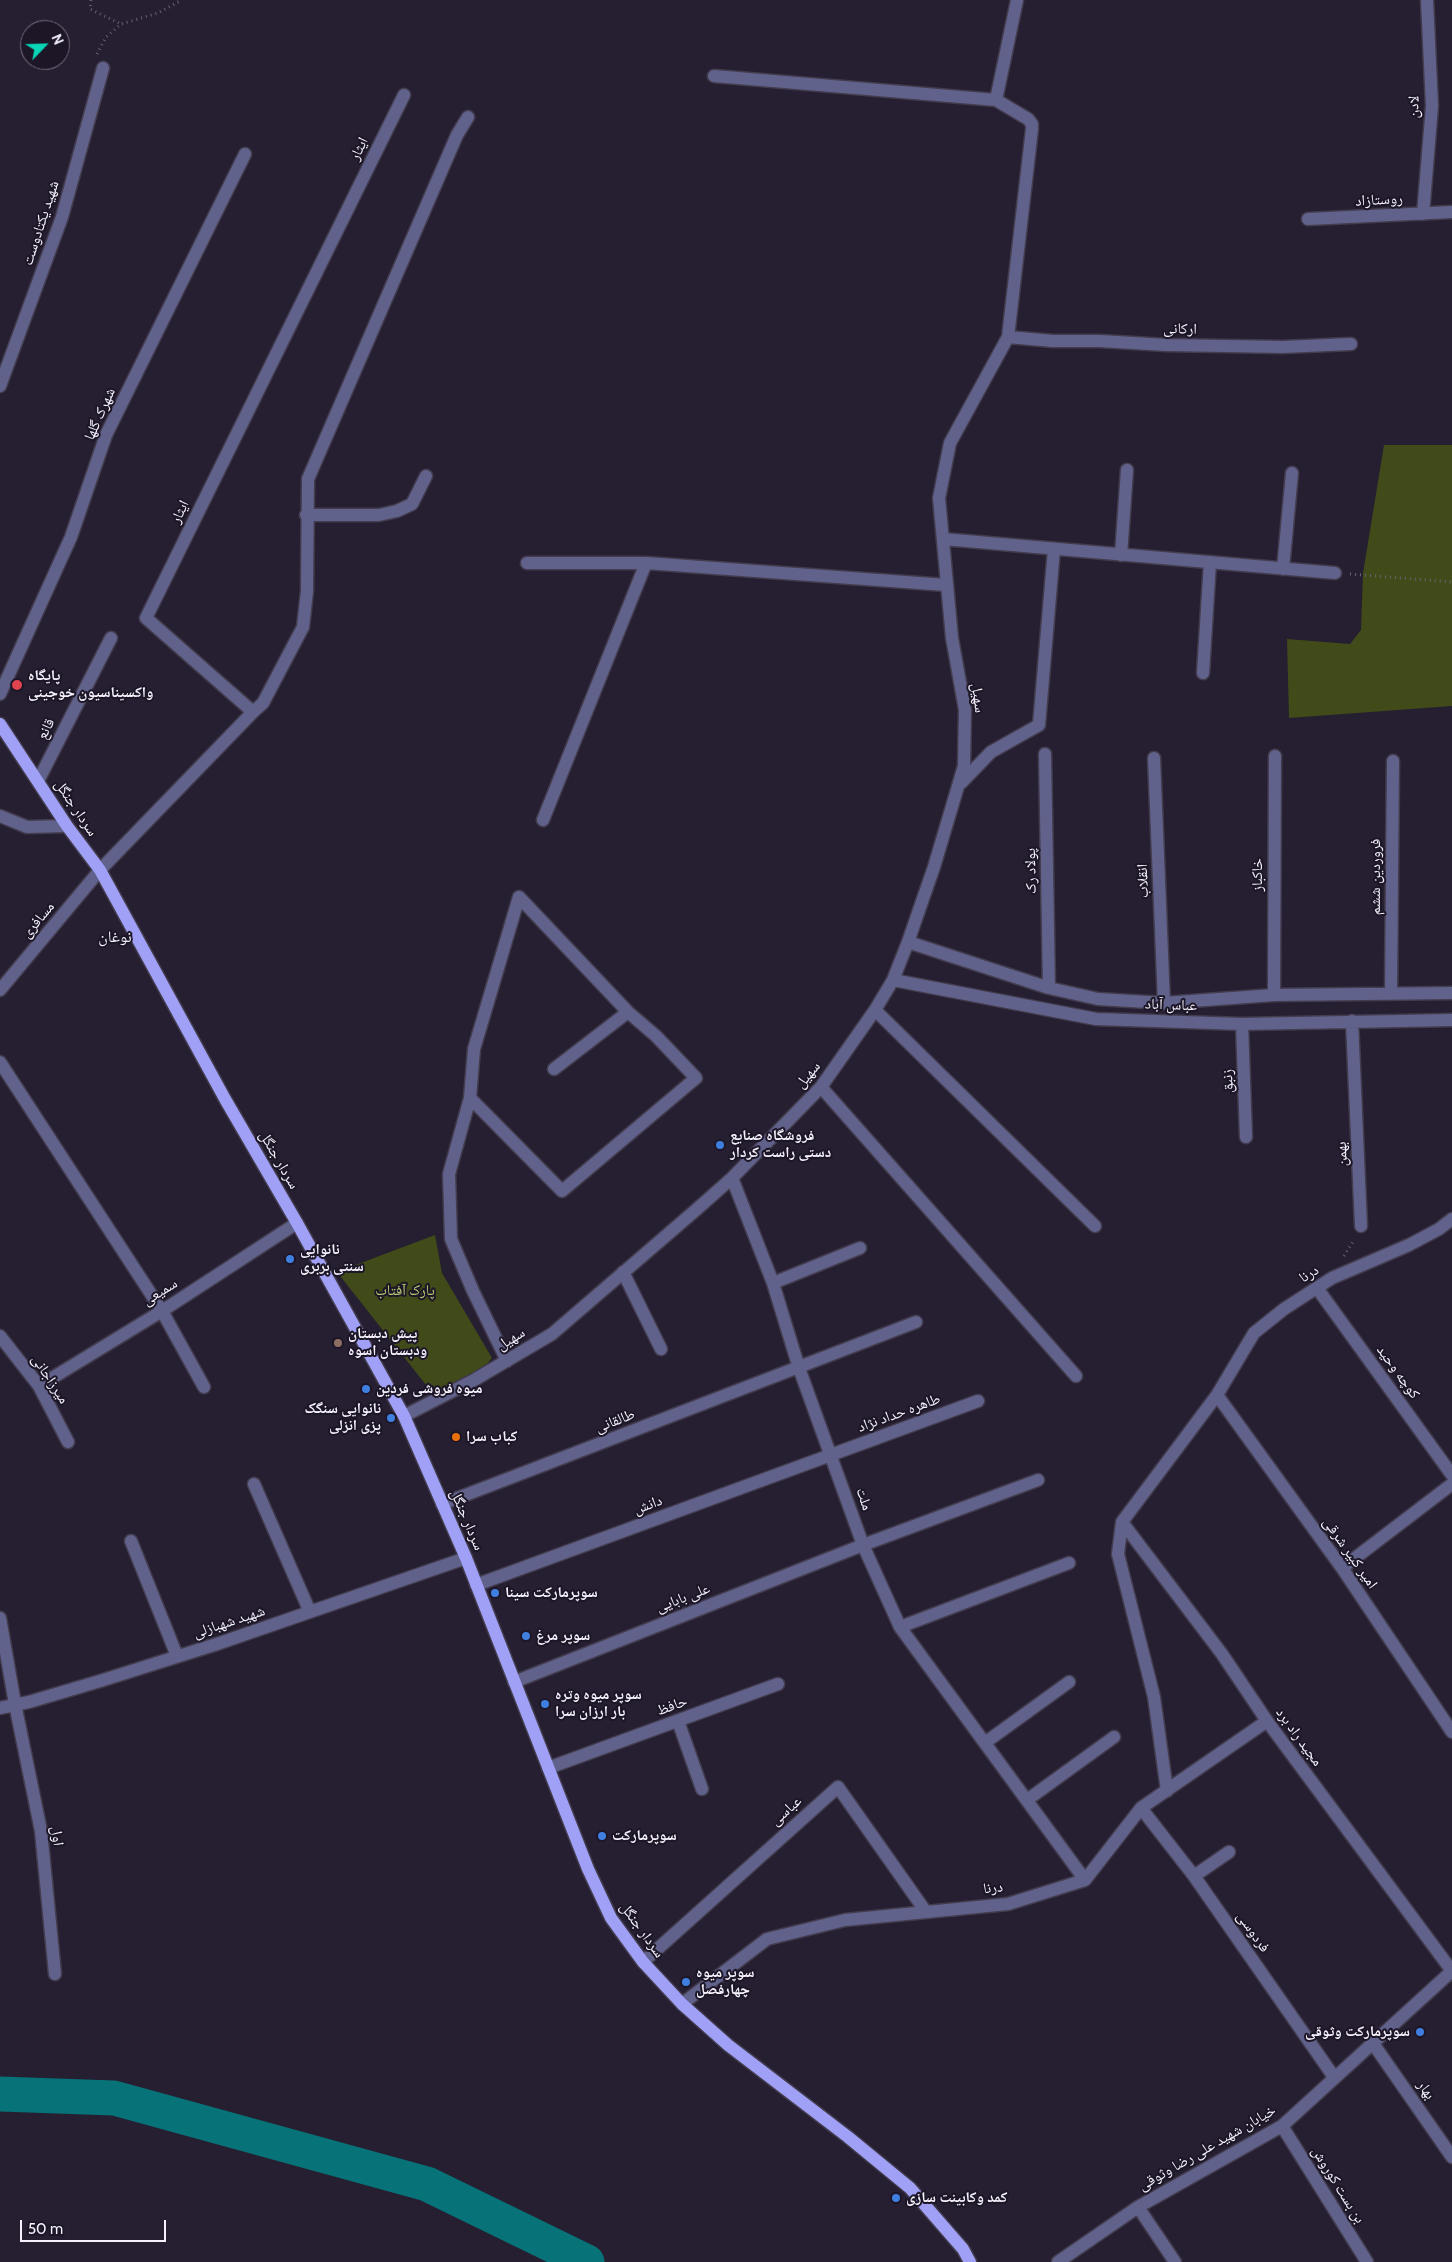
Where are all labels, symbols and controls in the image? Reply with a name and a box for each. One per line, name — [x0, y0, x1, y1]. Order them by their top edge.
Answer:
north arrow — [20, 20, 70, 70]
text: N — [48, 31, 68, 47]
street label: لادن — [1405, 95, 1423, 119]
street label: ایثار — [346, 134, 372, 164]
street label: شهید یکتادوست — [19, 178, 63, 268]
street label: روستازاد — [1355, 190, 1403, 210]
street label: ارکانی — [1163, 320, 1197, 338]
street label: شهرک گلها — [81, 385, 119, 443]
street label: ایثار — [167, 497, 193, 527]
place label: پایگاه واکسیناسیون خوجینی — [28, 667, 153, 702]
marker: پایگاه واکسیناسیون خوجینی — [10, 678, 24, 692]
street label: سهیل — [967, 682, 989, 714]
street label: قانع — [33, 715, 59, 743]
street label: سردار جنگل — [50, 776, 102, 840]
street label: فروردین ششم — [1367, 839, 1385, 915]
street label: پولاد رک — [1022, 848, 1040, 894]
street label: خاکباز — [1249, 858, 1267, 892]
street label: انقلاب — [1133, 864, 1153, 898]
street label: مسافری — [18, 898, 58, 942]
district label: نوغان — [98, 927, 132, 947]
street label: عباس آباد — [1145, 995, 1197, 1015]
street label: سهیل — [792, 1058, 824, 1092]
street label: زنبق — [1219, 1069, 1237, 1093]
place label: فروشگاه صنایع دستی راست کردار — [730, 1127, 831, 1162]
street label: سردار جنگل — [255, 1128, 303, 1192]
marker: فروشگاه صنایع دستی راست کردار — [714, 1139, 726, 1151]
street label: بهمن — [1332, 1141, 1352, 1167]
place label: نانوایی سنتی بربری — [300, 1241, 364, 1276]
marker: نانوایی سنتی بربری — [284, 1253, 296, 1265]
street label: درنا — [1296, 1261, 1322, 1287]
street label: سمیعی — [139, 1274, 181, 1310]
park label: پارک آفتاب — [375, 1282, 435, 1300]
street label: سهیل — [494, 1324, 528, 1354]
place label: پیش دبستان ودبستان اسوه — [348, 1325, 427, 1360]
marker: پیش دبستان ودبستان اسوه — [332, 1337, 344, 1349]
street label: کوچه وحید — [1372, 1342, 1424, 1402]
street label: میرزاجانی — [27, 1351, 73, 1407]
place label: میوه فروشی فردین — [376, 1380, 483, 1398]
marker: میوه فروشی فردین — [360, 1383, 372, 1395]
street label: طاهره حداد نژاد — [855, 1390, 943, 1436]
place label: نانوایی سنگک پزی انزلی — [305, 1400, 381, 1435]
street label: طالقانی — [593, 1405, 637, 1437]
marker: نانوایی سنگک پزی انزلی — [385, 1412, 397, 1424]
place label: کباب سرا — [466, 1428, 517, 1446]
marker: کباب سرا — [450, 1431, 462, 1443]
street label: ملت — [852, 1485, 876, 1513]
street label: سردار جنگل — [446, 1487, 488, 1553]
street label: دانش — [631, 1492, 665, 1518]
street label: امیر کبیر شرقی — [1319, 1514, 1381, 1592]
street label: علی بابایی — [654, 1580, 712, 1616]
place label: سوپرمارکت سینا — [505, 1584, 598, 1602]
marker: سوپرمارکت سینا — [489, 1587, 501, 1599]
street label: شهید شهبازلی — [191, 1602, 267, 1642]
place label: سوپر مرغ — [536, 1627, 590, 1645]
marker: سوپر مرغ — [520, 1630, 532, 1642]
place label: سوپر میوه وتره بار ارزان سرا — [555, 1686, 642, 1721]
street label: حافظ — [654, 1692, 690, 1720]
marker: سوپر میوه وتره بار ارزان سرا — [539, 1698, 551, 1710]
street label: مجید راد برد — [1272, 1704, 1326, 1770]
street label: عباسی — [767, 1792, 805, 1830]
street label: اول — [47, 1825, 67, 1847]
place label: سوپرمارکت — [612, 1827, 677, 1845]
marker: سوپرمارکت — [596, 1830, 608, 1842]
street label: درنا — [982, 1878, 1004, 1898]
street label: سردار جنگل — [616, 1899, 668, 1961]
street label: فردوسی — [1233, 1908, 1273, 1956]
place label: سوپر میوه چهارفصل — [696, 1964, 754, 1999]
marker: سوپر میوه چهارفصل — [680, 1976, 692, 1988]
place label: سوپرمارکت وثوقی — [1305, 2023, 1410, 2041]
marker: سوپرمارکت وثوقی — [1414, 2026, 1426, 2038]
street label: بهار — [1413, 2077, 1439, 2103]
street label: خیابان شهید علی رضا وثوقی — [1135, 2101, 1279, 2195]
street label: بن بست کوروش — [1307, 2143, 1369, 2227]
place label: کمد وکابینت سازی — [906, 2189, 1007, 2207]
marker: کمد وکابینت سازی — [890, 2192, 902, 2204]
scale bar — [22, 2210, 169, 2242]
text: 50 m — [28, 2220, 63, 2238]

